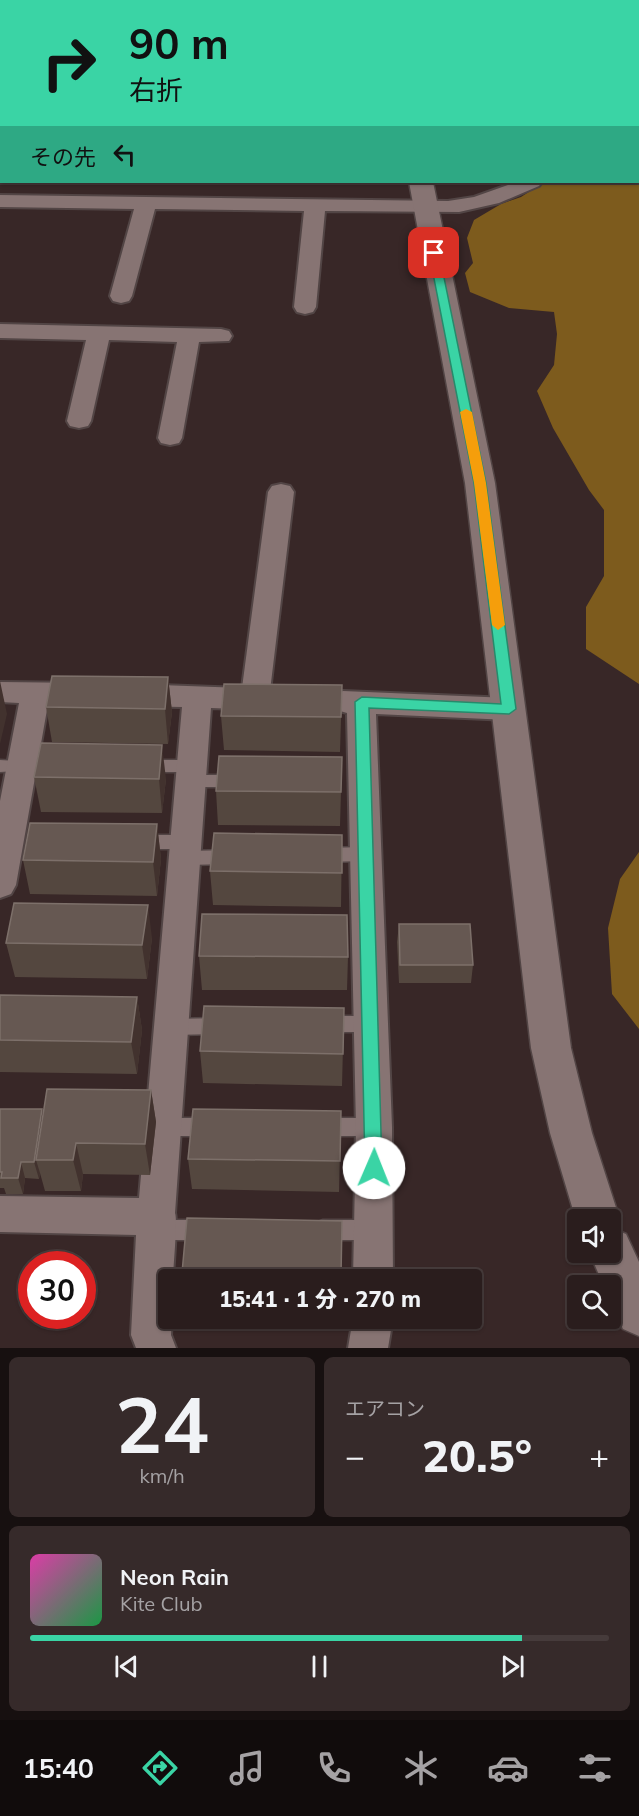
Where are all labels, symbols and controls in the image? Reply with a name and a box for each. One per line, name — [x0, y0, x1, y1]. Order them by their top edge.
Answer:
text: 90 m — [129, 17, 229, 70]
icon: right — [30, 24, 108, 102]
text: 右折 — [129, 73, 183, 107]
icon: left — [108, 138, 141, 171]
text: その先 — [30, 143, 96, 171]
pin — [408, 227, 459, 278]
icon: arrive — [417, 236, 450, 269]
position arrow — [342, 1136, 406, 1200]
map controls — [567, 1209, 621, 1329]
button: sound — [567, 1209, 621, 1263]
speed limit sign: 30 — [18, 1251, 96, 1329]
button: search — [567, 1275, 621, 1329]
text: 15:41 · 1 分 · 270 m — [219, 1285, 421, 1313]
text: 24 — [115, 1375, 209, 1473]
text: エアコン — [345, 1396, 425, 1421]
text: 20.5° — [422, 1427, 532, 1483]
text: − — [345, 1435, 365, 1476]
text: + — [589, 1435, 609, 1476]
text: km/h — [139, 1463, 185, 1488]
text: Neon Rain — [120, 1563, 229, 1591]
text: Kite Club — [120, 1591, 202, 1616]
icon: previous — [110, 1650, 143, 1683]
icon: pause — [303, 1650, 336, 1683]
icon: next — [496, 1650, 529, 1683]
icon: directions — [139, 1747, 181, 1789]
icon: music — [226, 1747, 268, 1789]
icon: phone — [313, 1747, 355, 1789]
icon: climate — [400, 1747, 442, 1789]
icon: car — [487, 1747, 529, 1789]
icon: filters — [574, 1747, 616, 1789]
text: 15:40 — [23, 1751, 94, 1785]

